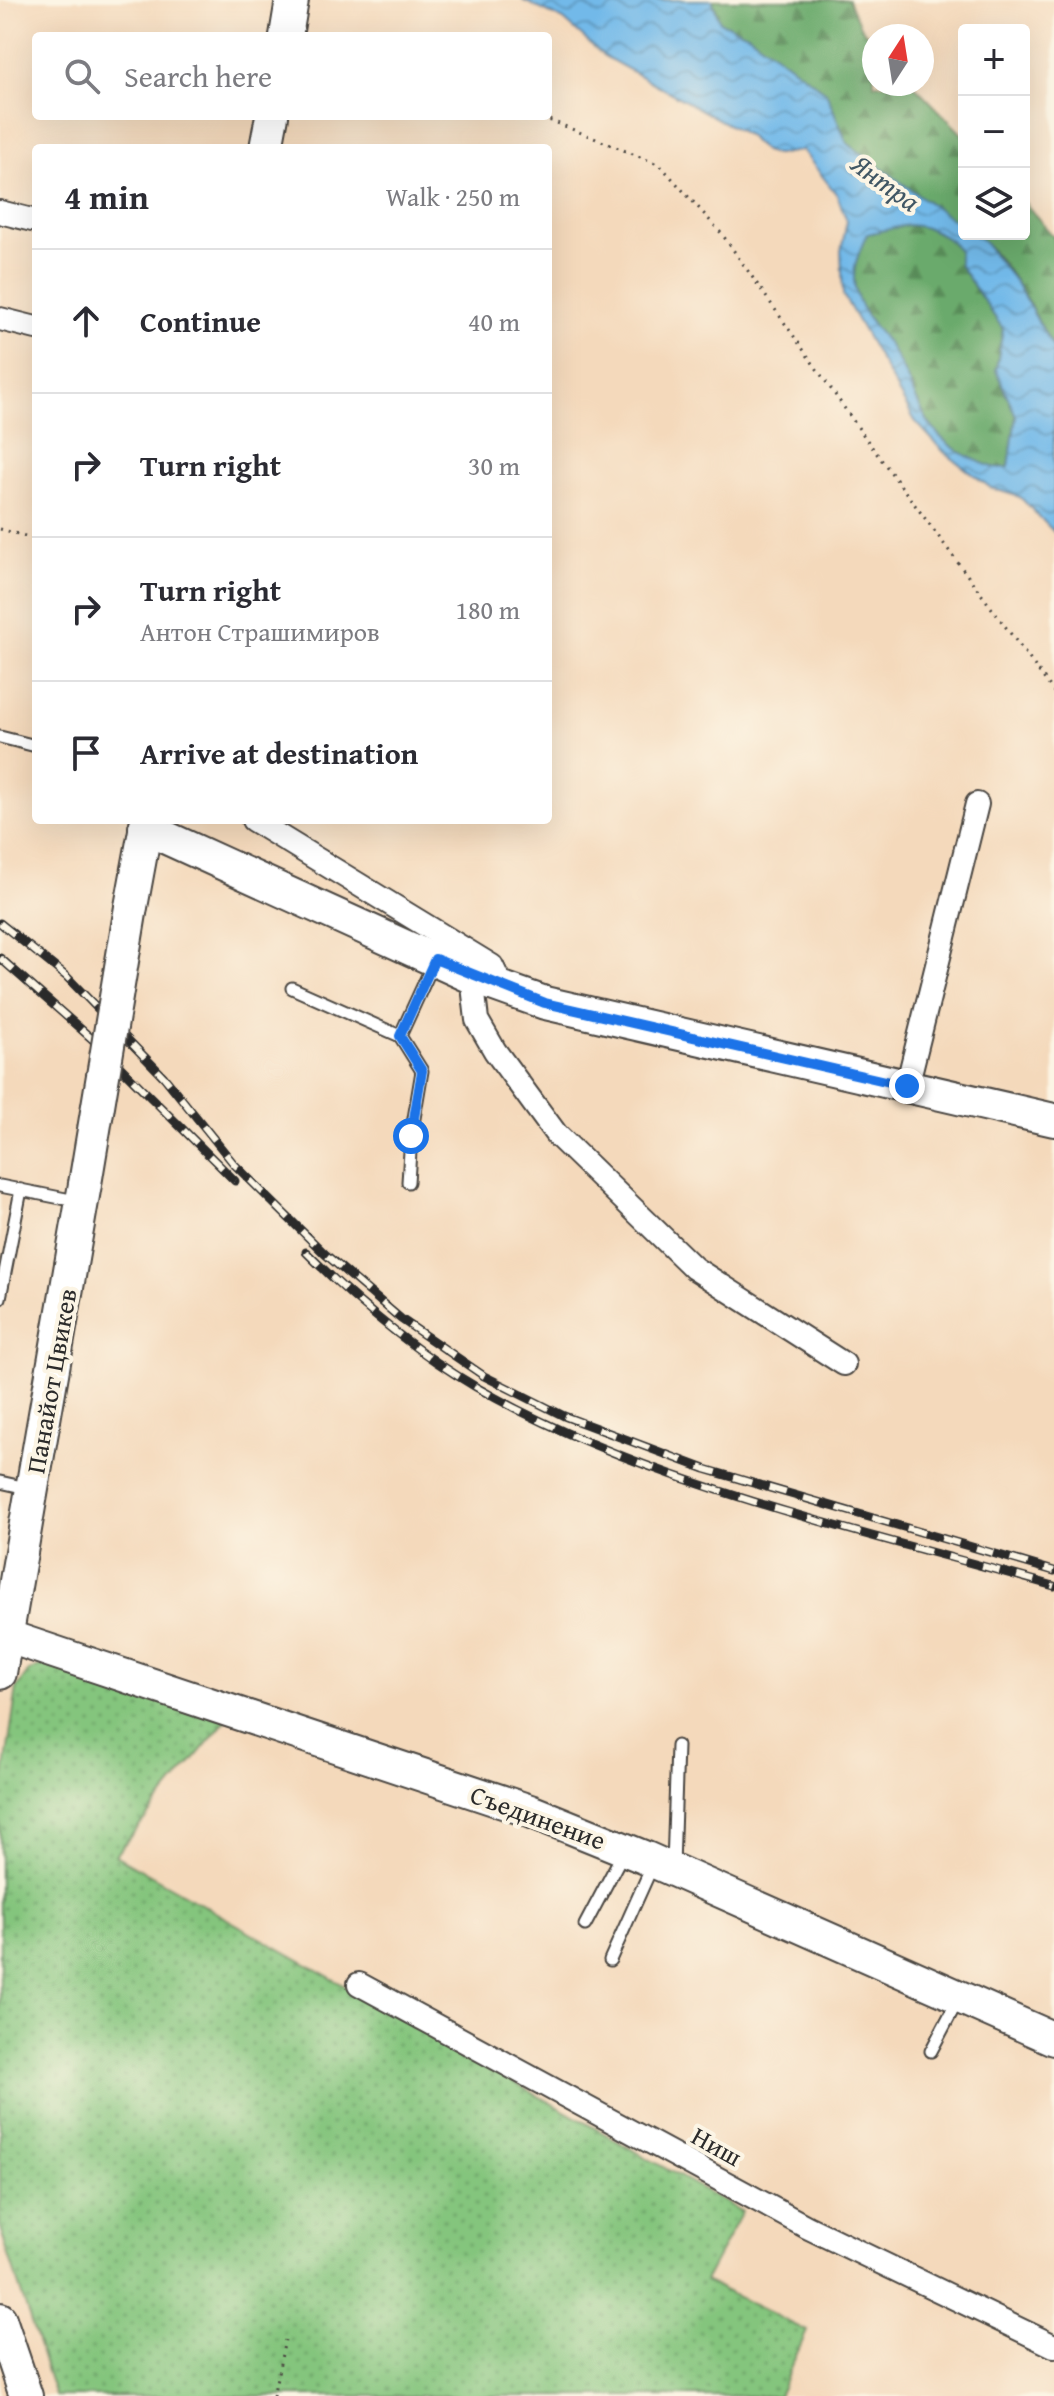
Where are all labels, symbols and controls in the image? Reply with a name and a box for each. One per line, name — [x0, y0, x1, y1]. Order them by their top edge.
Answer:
north arrow — [862, 24, 934, 96]
map controls — [958, 24, 1030, 240]
button: + — [958, 24, 1030, 96]
search box — [32, 32, 552, 120]
icon: search — [60, 54, 104, 98]
text: Search here — [124, 54, 272, 98]
button: − — [958, 96, 1030, 168]
water label: Янтра — [842, 142, 929, 221]
button: layers — [958, 168, 1030, 240]
text: 4 min — [64, 172, 149, 221]
text: Walk · 250 m — [386, 177, 520, 216]
icon: ahead — [64, 299, 108, 343]
text: Continue — [140, 299, 261, 343]
text: 40 m — [468, 302, 520, 341]
icon: right — [64, 443, 108, 487]
text: Turn right — [140, 443, 281, 487]
text: 30 m — [468, 446, 520, 485]
text: Turn right — [140, 568, 281, 612]
icon: right — [64, 587, 108, 631]
text: 180 m — [455, 590, 520, 629]
text: Антон Страшимиров — [140, 612, 380, 651]
icon: arrive — [64, 731, 108, 775]
text: Arrive at destination — [140, 731, 418, 775]
route end — [889, 1068, 925, 1104]
route start — [393, 1118, 429, 1154]
street label: Панайот Цвикев — [16, 1286, 86, 1476]
street label: Съединение — [465, 1775, 611, 1859]
street label: Ниш — [685, 2116, 750, 2176]

